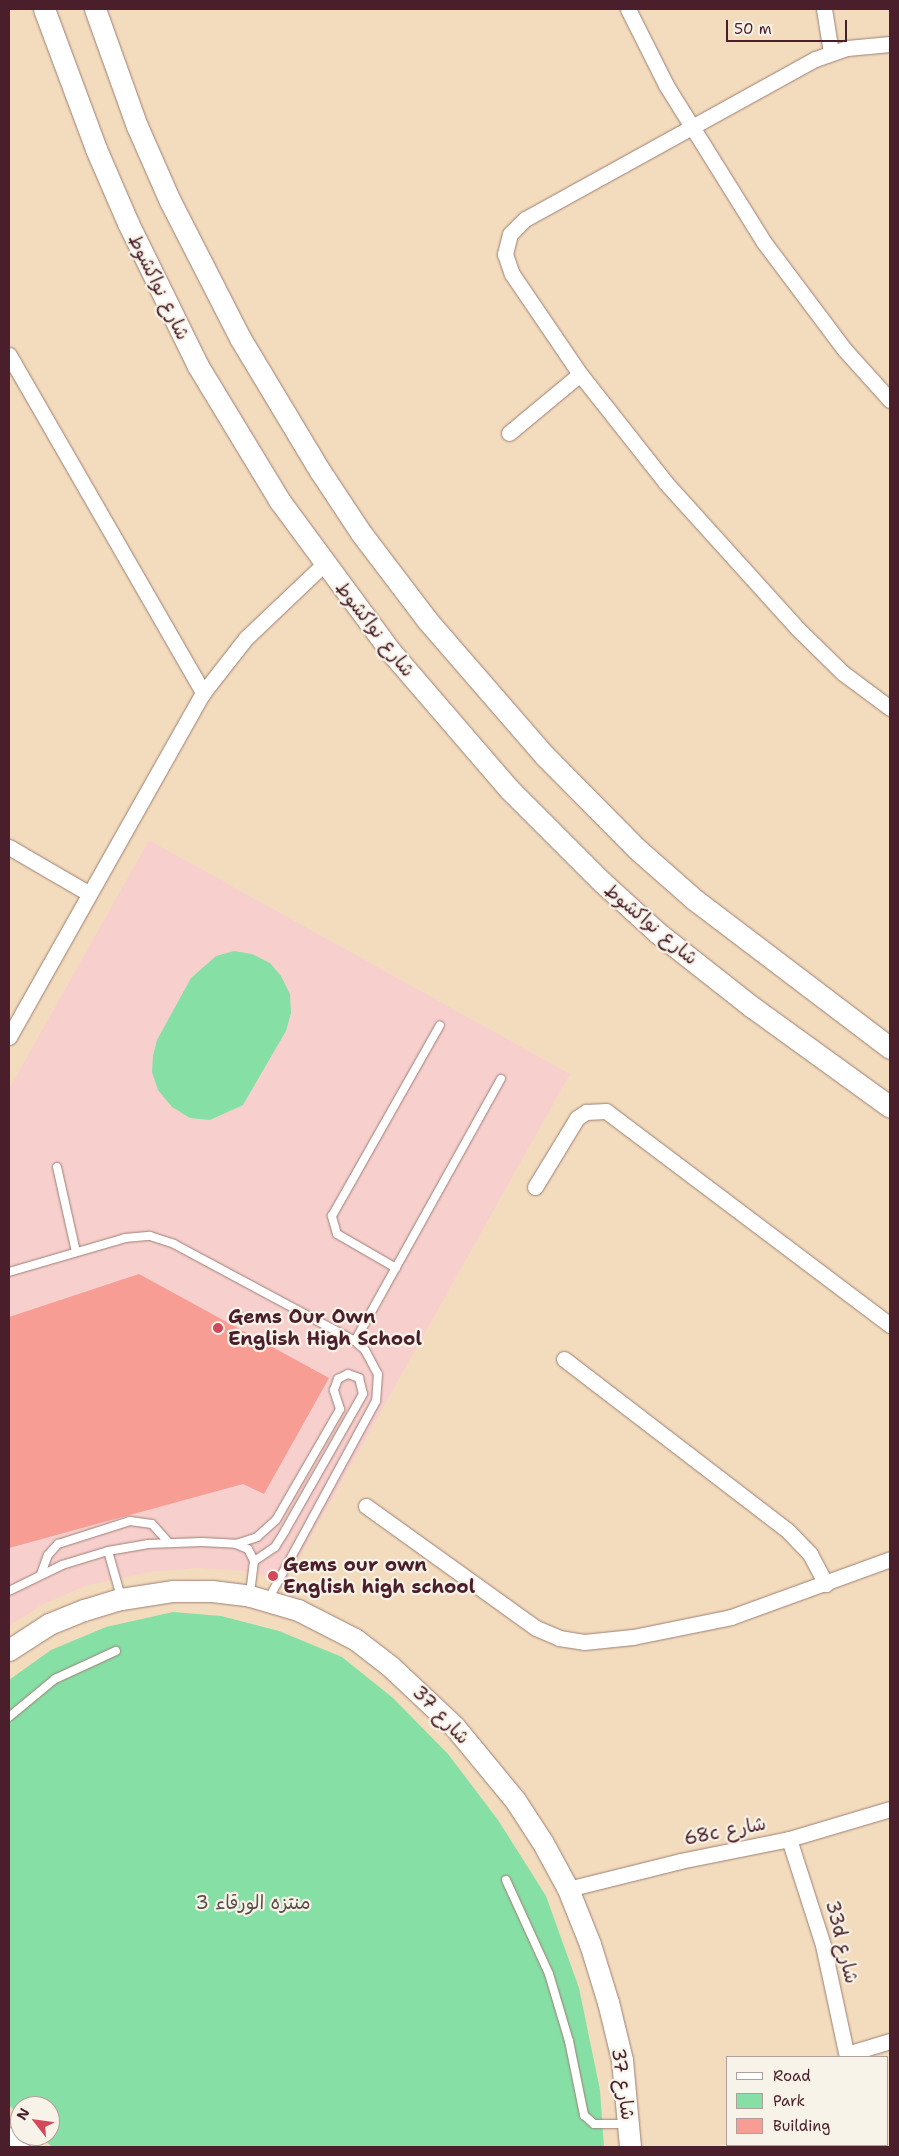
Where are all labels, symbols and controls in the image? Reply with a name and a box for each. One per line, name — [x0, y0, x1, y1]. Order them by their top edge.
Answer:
scale bar — [729, 10, 850, 42]
text: 50 m — [734, 19, 772, 39]
street label: شارع نواكشوط — [124, 230, 194, 344]
street label: شارع نواكشوط — [331, 577, 419, 681]
street label: شارع نواكشوط — [600, 878, 702, 970]
place label: Gems Our Own English High School — [228, 1306, 422, 1350]
marker: Gems Our Own English High School — [212, 1322, 224, 1334]
place label: Gems our own English high school — [283, 1554, 475, 1598]
marker: Gems our own English high school — [267, 1570, 279, 1582]
street label: شارع 37 — [408, 1681, 474, 1749]
street label: 68c شارع — [682, 1812, 768, 1850]
park label: منتزه الورقاء 3 — [195, 1892, 311, 1914]
street label: 33d شارع — [821, 1898, 863, 1986]
street label: شارع 37 — [607, 2046, 639, 2122]
legend — [726, 2056, 889, 2146]
text: Road — [773, 2066, 811, 2086]
text: Park — [773, 2091, 805, 2111]
north arrow — [10, 2096, 60, 2146]
text: N — [12, 2105, 33, 2123]
text: Building — [773, 2116, 830, 2136]

